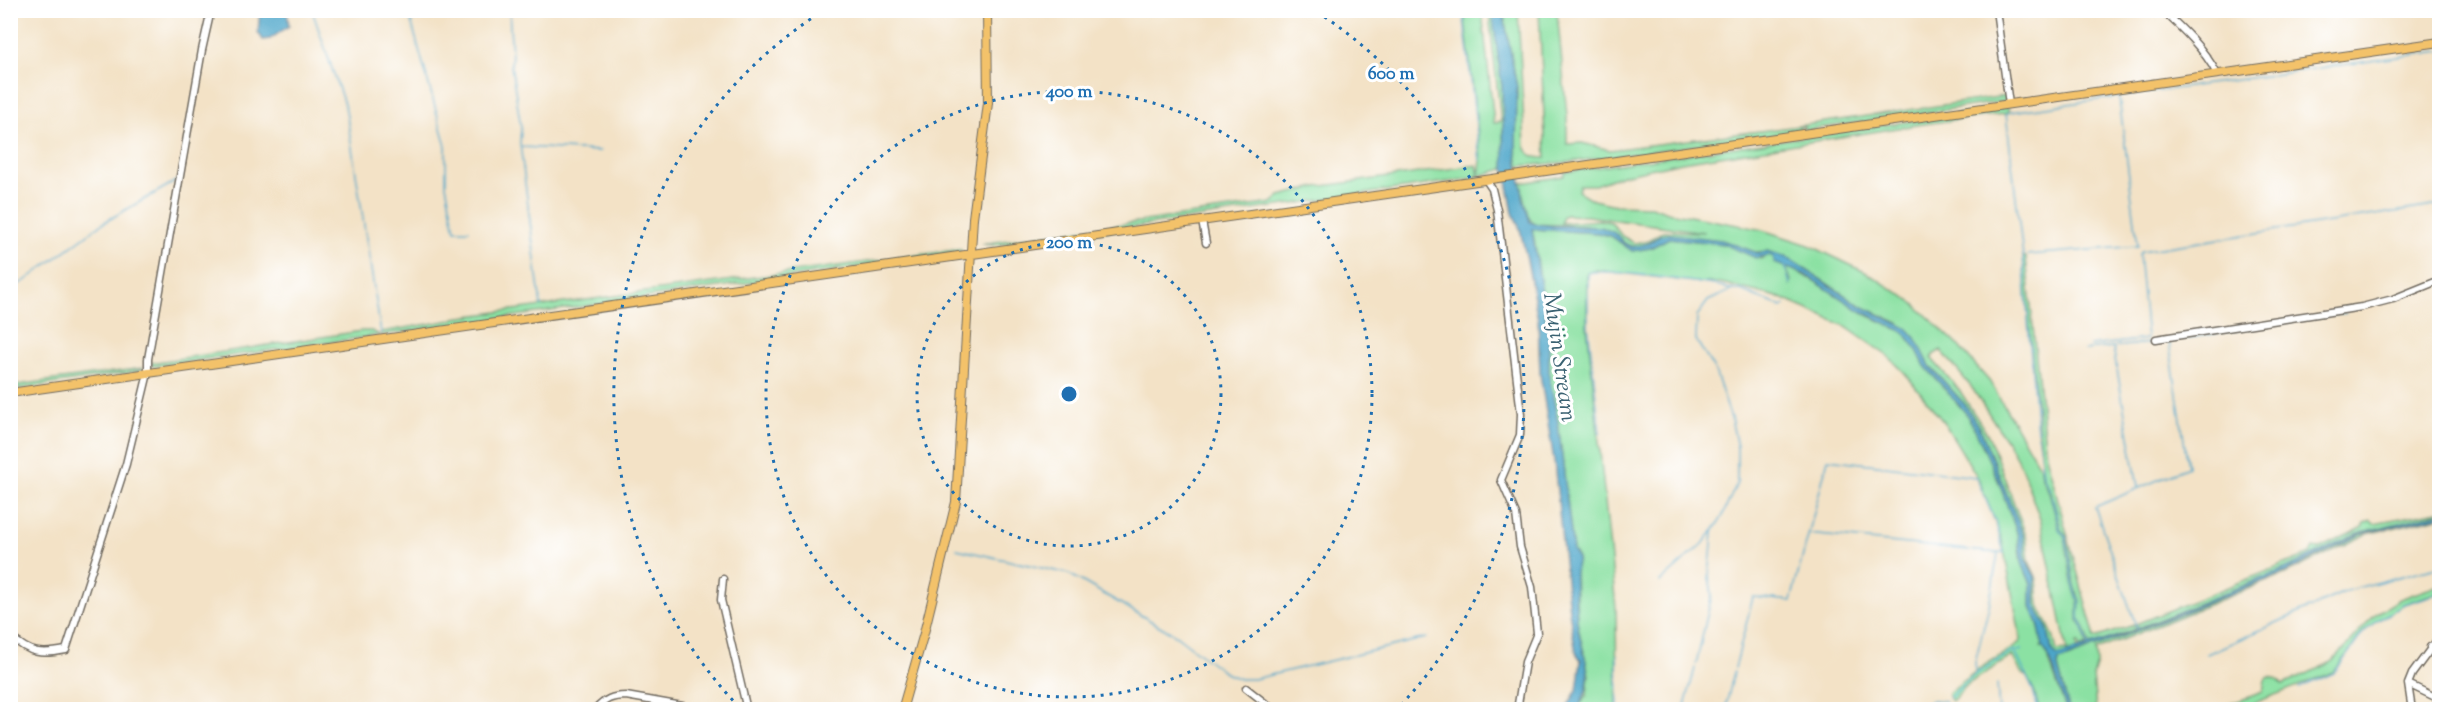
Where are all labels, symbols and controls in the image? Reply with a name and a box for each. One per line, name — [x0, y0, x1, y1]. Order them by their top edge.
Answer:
text: 600 m — [1368, 62, 1414, 88]
text: 400 m — [1045, 80, 1092, 106]
text: 200 m — [1046, 231, 1092, 257]
water label: Mujin Stream — [1533, 290, 1585, 424]
centre of rings — [1059, 384, 1079, 404]

